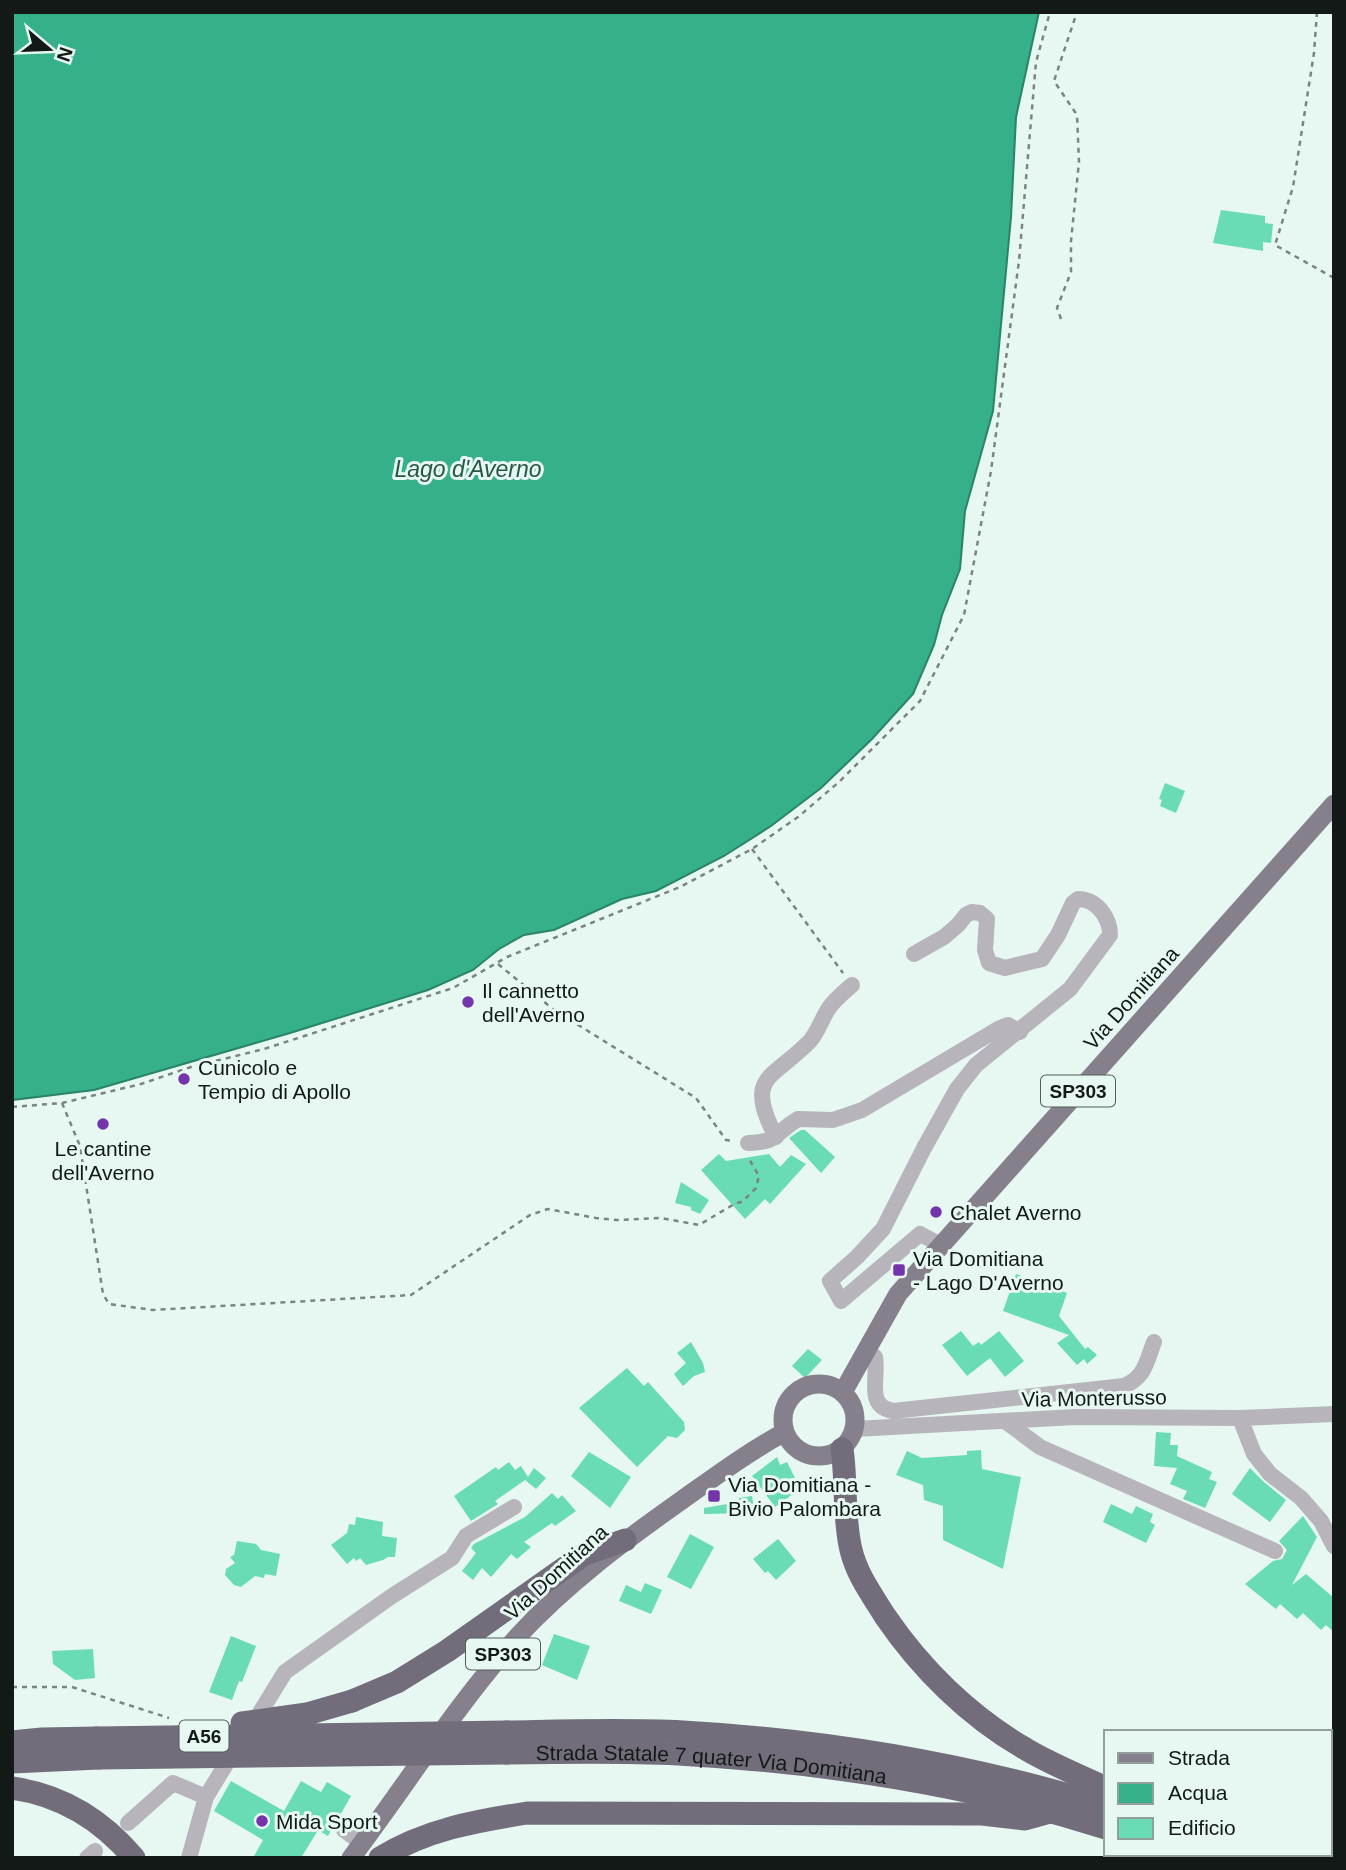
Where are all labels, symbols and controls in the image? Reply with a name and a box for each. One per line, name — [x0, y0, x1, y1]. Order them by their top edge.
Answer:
north arrow — [14, 14, 84, 84]
text: N — [52, 44, 77, 64]
water label: Lago d'Averno — [394, 456, 542, 482]
street label: Via Domitiana — [1079, 942, 1183, 1054]
place label: Il cannetto dell'Averno — [482, 979, 585, 1026]
marker: Il cannetto dell'Averno — [460, 994, 476, 1010]
place label: Cunicolo e Tempio di Apollo — [198, 1056, 351, 1103]
marker: Cunicolo e Tempio di Apollo — [176, 1071, 192, 1087]
road number: SP303 — [1041, 1076, 1115, 1106]
marker: Le cantine dell'Averno — [95, 1116, 111, 1132]
place label: Le cantine dell'Averno — [52, 1137, 154, 1184]
place label: Chalet Averno — [950, 1201, 1082, 1224]
marker: Chalet Averno — [928, 1204, 944, 1220]
place label: Via Domitiana - Lago D'Averno — [913, 1247, 1064, 1294]
marker: Via Domitiana - Lago D'Averno — [891, 1262, 907, 1278]
street label: Via Monterusso — [1021, 1385, 1167, 1411]
place label: Via Domitiana - Bivio Palombara — [728, 1473, 881, 1520]
marker: Via Domitiana - Bivio Palombara — [706, 1488, 722, 1504]
street label: Via Domitiana — [500, 1520, 612, 1624]
road number: SP303 — [466, 1638, 540, 1670]
road number: A56 — [180, 1720, 228, 1752]
legend — [1104, 1730, 1332, 1856]
street label: Strada Statale 7 quater Via Domitiana — [536, 1740, 889, 1788]
text: Strada — [1168, 1746, 1230, 1769]
text: Acqua — [1168, 1781, 1228, 1804]
place label: Mida Sport — [276, 1810, 378, 1833]
marker: Mida Sport — [254, 1813, 270, 1829]
text: Edificio — [1168, 1816, 1236, 1839]

